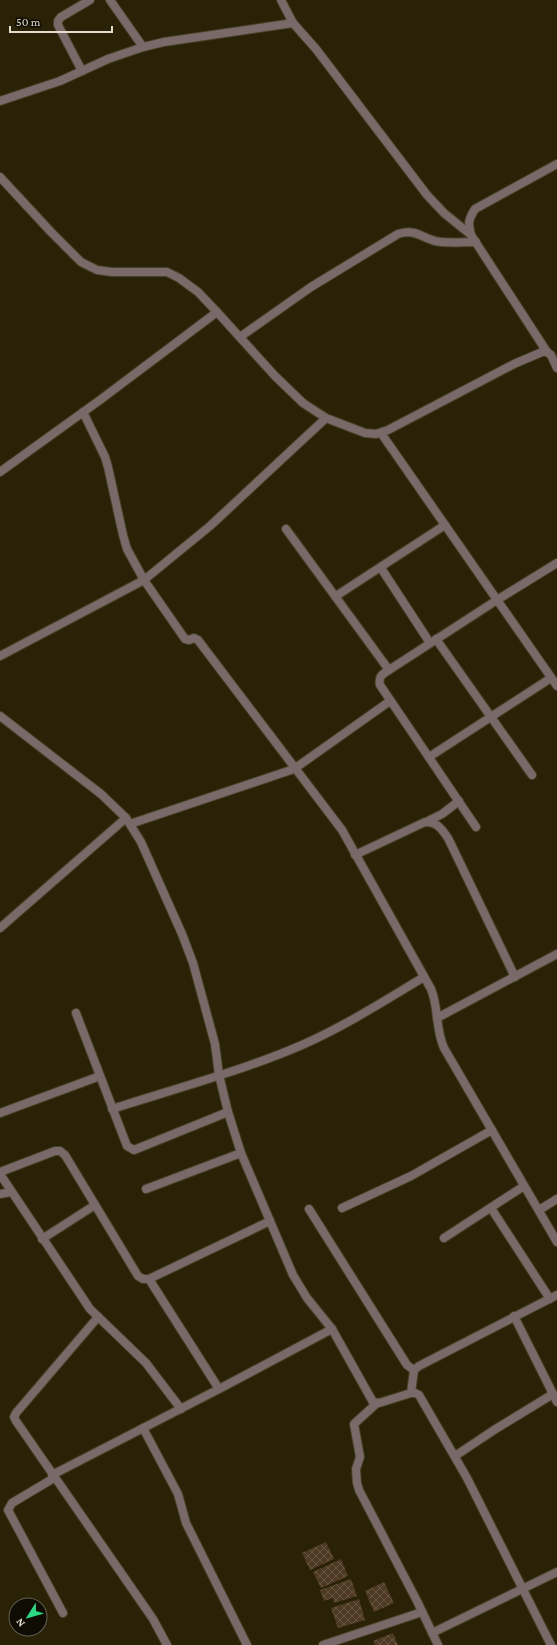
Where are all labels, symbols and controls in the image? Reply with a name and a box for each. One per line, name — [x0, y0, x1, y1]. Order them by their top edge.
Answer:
scale bar — [10, 8, 112, 34]
text: 50 m — [16, 15, 41, 29]
north arrow — [8, 1597, 48, 1637]
text: N — [13, 1616, 27, 1630]

